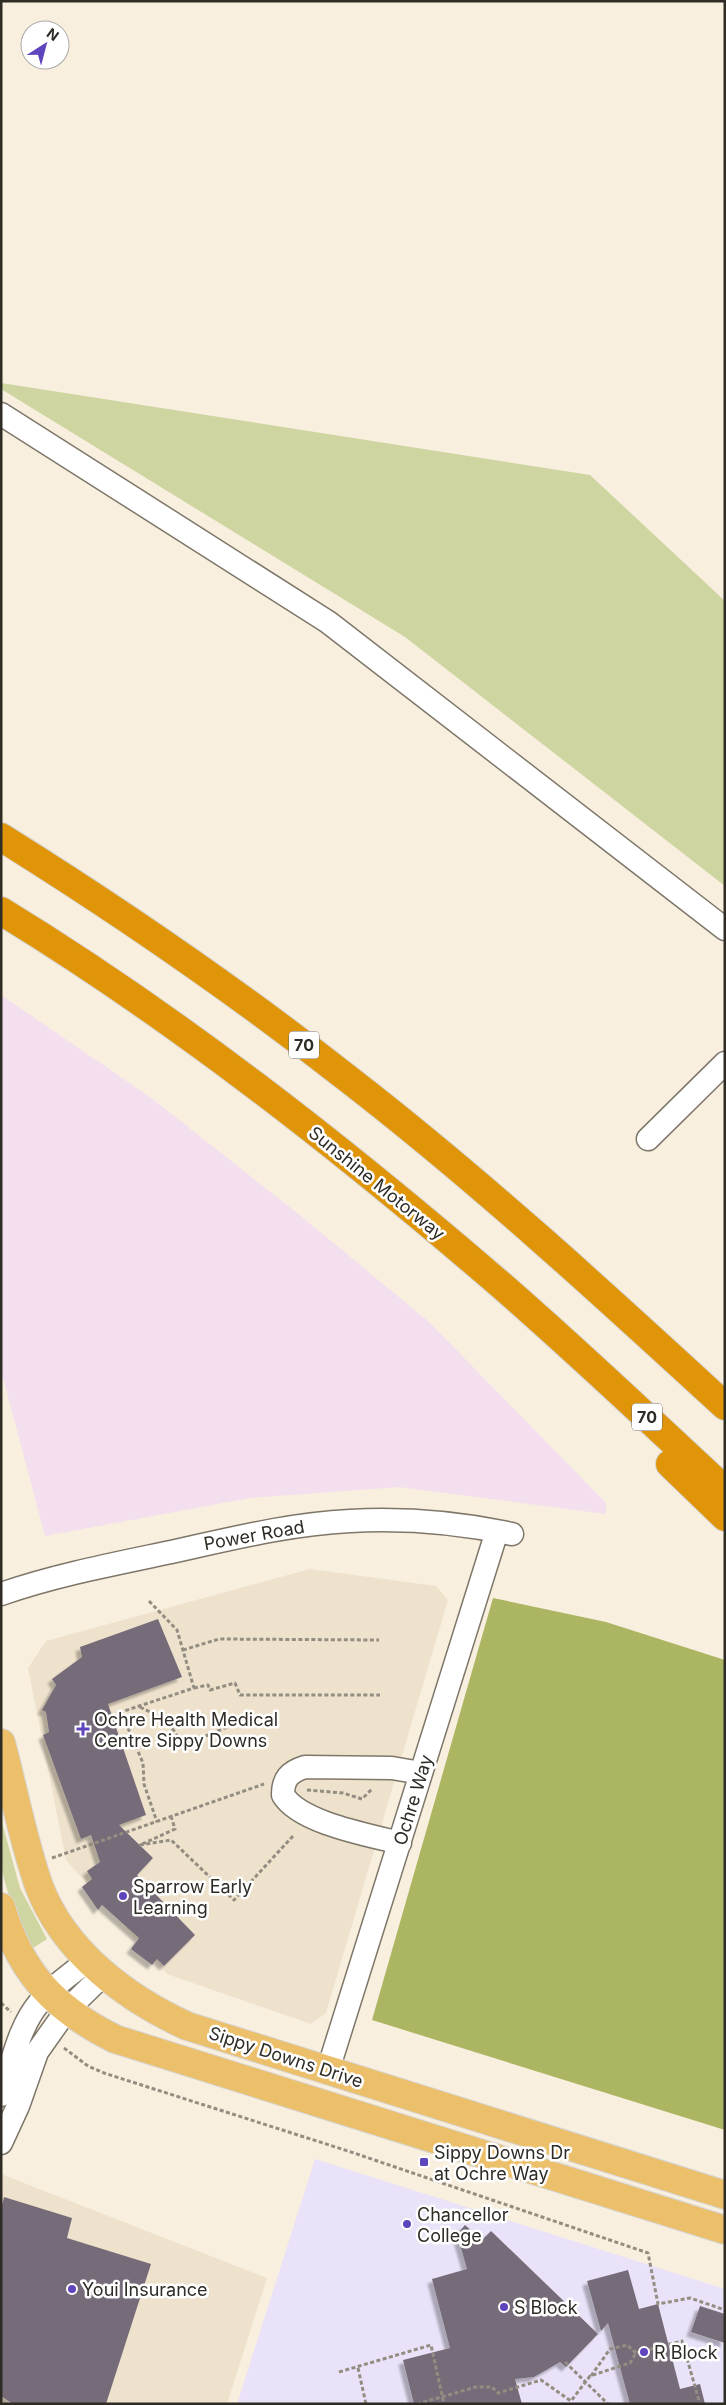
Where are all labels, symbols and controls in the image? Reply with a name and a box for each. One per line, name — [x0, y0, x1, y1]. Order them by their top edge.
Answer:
north arrow — [20, 20, 70, 70]
text: N — [44, 24, 62, 44]
road number: 70 — [289, 1032, 319, 1058]
street label: Sunshine Motorway — [305, 1122, 449, 1244]
road number: 70 — [632, 1404, 662, 1430]
street label: Power Road — [202, 1516, 306, 1554]
place label: Ochre Health Medical Centre Sippy Downs — [94, 1709, 278, 1751]
marker: Ochre Health Medical Centre Sippy Downs — [76, 1722, 90, 1736]
street label: Ochre Way — [389, 1752, 437, 1848]
place label: Sparrow Early Learning — [133, 1876, 252, 1918]
marker: Sparrow Early Learning — [117, 1890, 129, 1902]
street label: Sippy Downs Drive — [206, 2022, 366, 2092]
place label: Sippy Downs Dr at Ochre Way — [434, 2142, 570, 2184]
marker: Sippy Downs Dr at Ochre Way — [418, 2156, 430, 2168]
place label: Chancellor College — [417, 2204, 509, 2246]
marker: Chancellor College — [401, 2218, 413, 2230]
place label: Youi Insurance — [82, 2279, 208, 2300]
marker: Youi Insurance — [66, 2283, 78, 2295]
place label: S Block — [514, 2297, 578, 2318]
marker: S Block — [498, 2301, 510, 2313]
place label: R Block — [654, 2342, 718, 2363]
marker: R Block — [638, 2346, 650, 2358]

